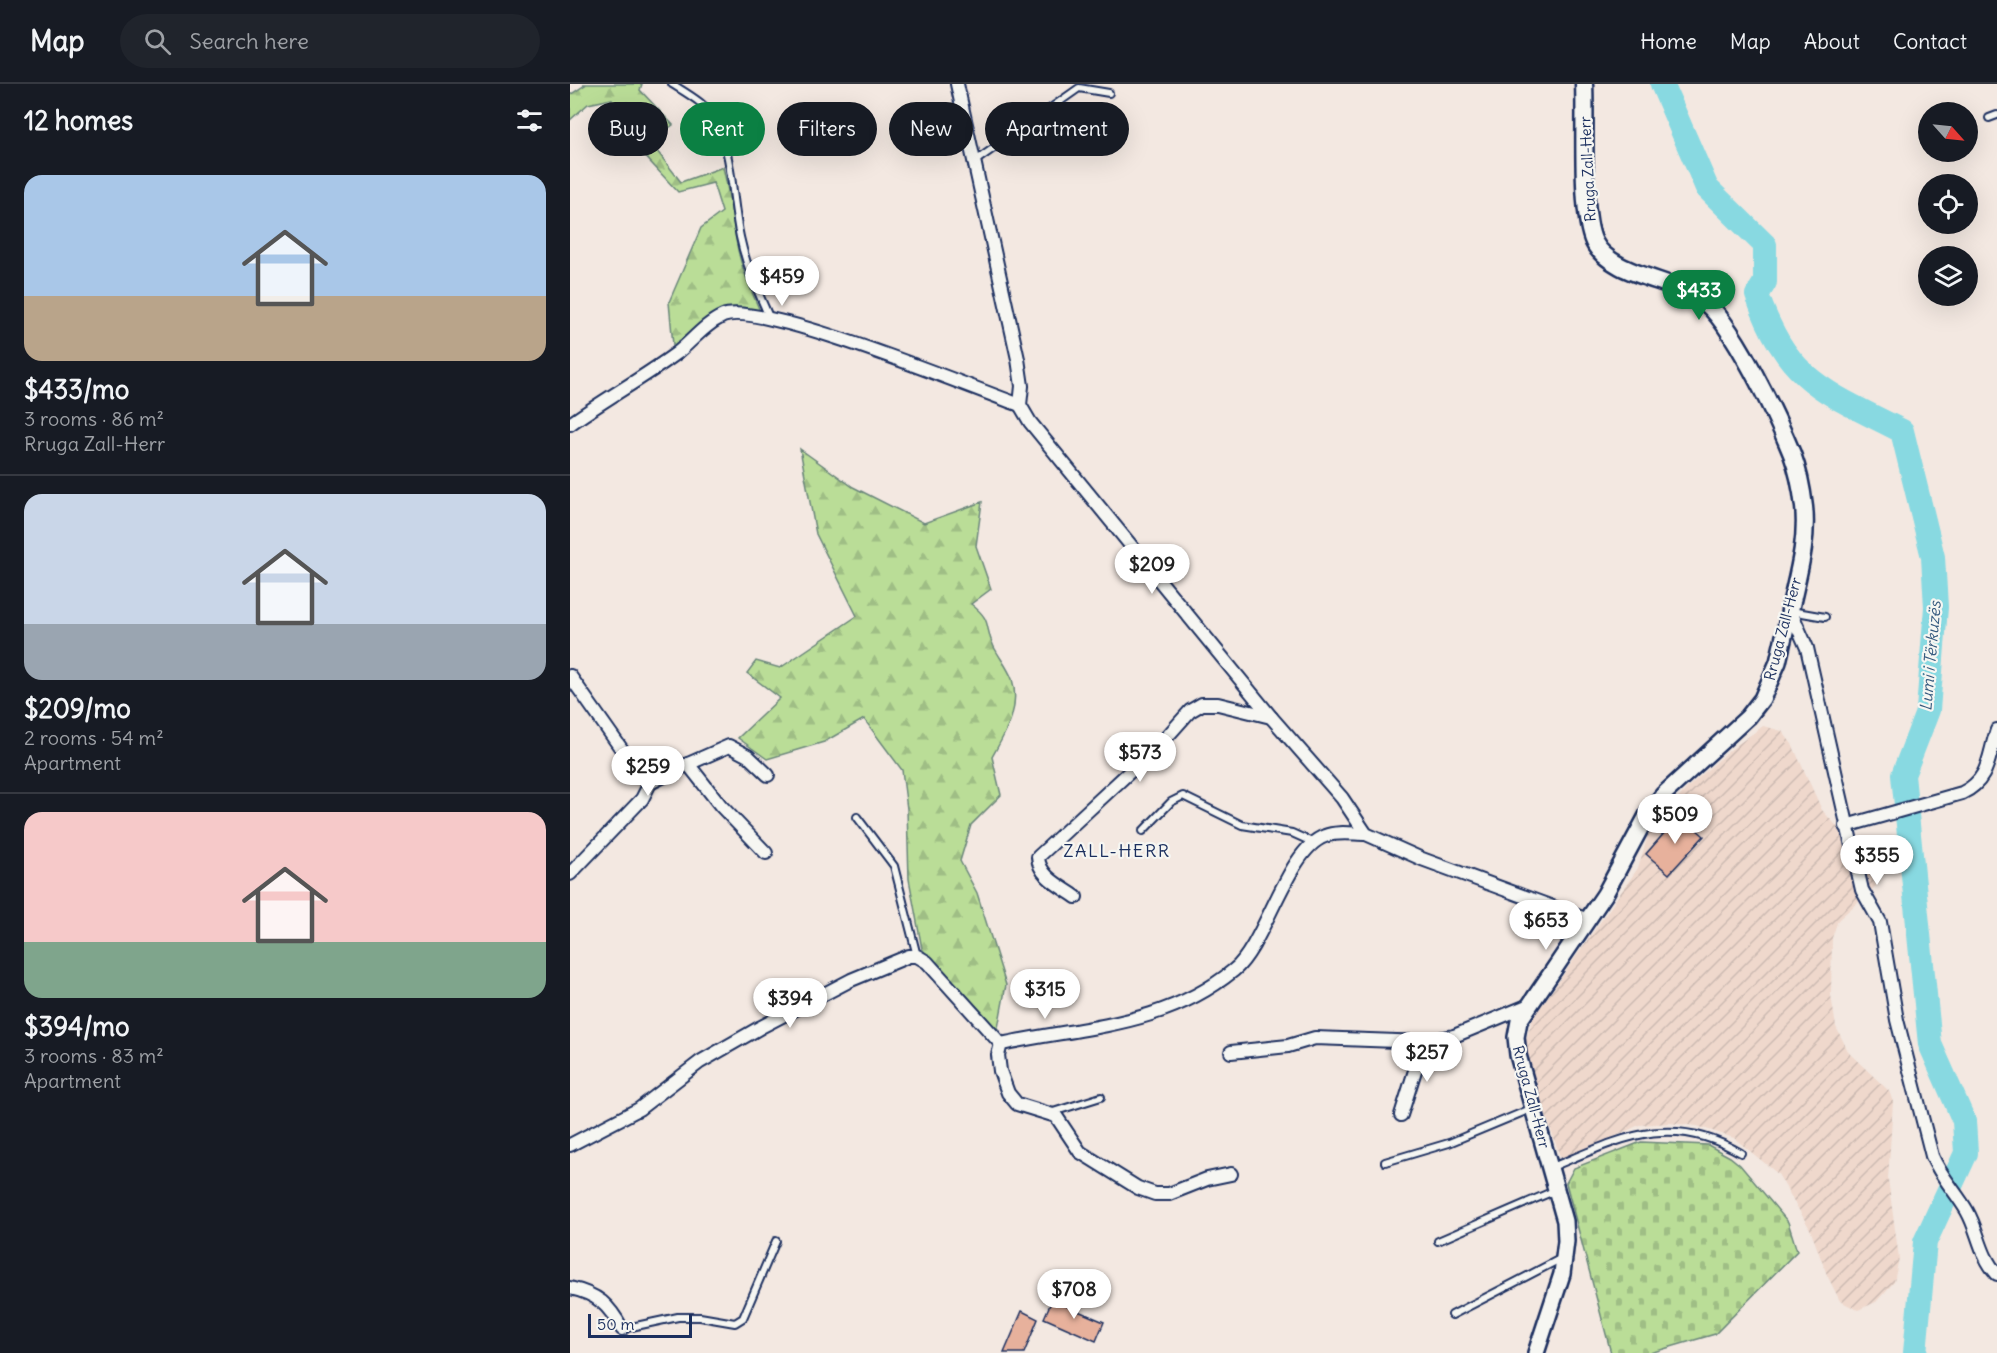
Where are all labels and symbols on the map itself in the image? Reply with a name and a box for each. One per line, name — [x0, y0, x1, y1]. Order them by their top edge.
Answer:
north arrow — [1918, 102, 1978, 162]
street label: Rruga Zall-Herr — [1575, 116, 1600, 222]
pin: $459 — [746, 256, 818, 307]
pin: $433 — [1663, 270, 1735, 321]
pin: $209 — [1116, 544, 1188, 595]
street label: Rruga Zall-Herr — [1760, 575, 1805, 682]
water label: Lumi i Tërkuzës — [1915, 600, 1945, 712]
pin: $573 — [1104, 732, 1176, 783]
pin: $259 — [612, 746, 684, 797]
pin: $509 — [1639, 794, 1711, 845]
pin: $355 — [1841, 835, 1913, 886]
district label: ZALL-HERR — [1063, 839, 1171, 862]
pin: $653 — [1510, 900, 1582, 951]
pin: $315 — [1009, 969, 1081, 1020]
pin: $394 — [754, 978, 826, 1029]
pin: $257 — [1391, 1032, 1463, 1083]
street label: Rruga Zall-Herr — [1509, 1043, 1554, 1150]
pin: $708 — [1038, 1269, 1110, 1320]
scale bar — [588, 1311, 692, 1338]

